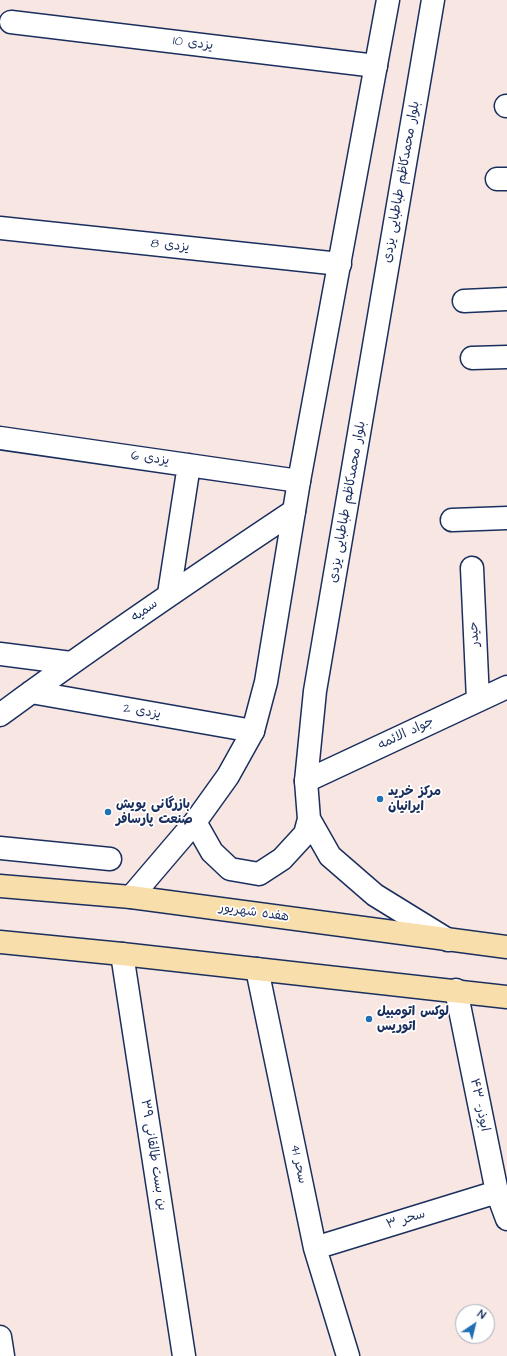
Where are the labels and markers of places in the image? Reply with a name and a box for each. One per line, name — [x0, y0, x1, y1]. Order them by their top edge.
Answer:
place label: مرکز خرید ایرانیان — [388, 784, 441, 815]
marker: مرکز خرید ایرانیان — [375, 794, 385, 804]
place label: بازرگانی پویش صنعت پارسافر — [116, 797, 193, 828]
marker: بازرگانی پویش صنعت پارسافر — [103, 807, 113, 817]
place label: لوکس اتومبیل اتوریس — [377, 1004, 449, 1035]
marker: لوکس اتومبیل اتوریس — [364, 1014, 374, 1024]

